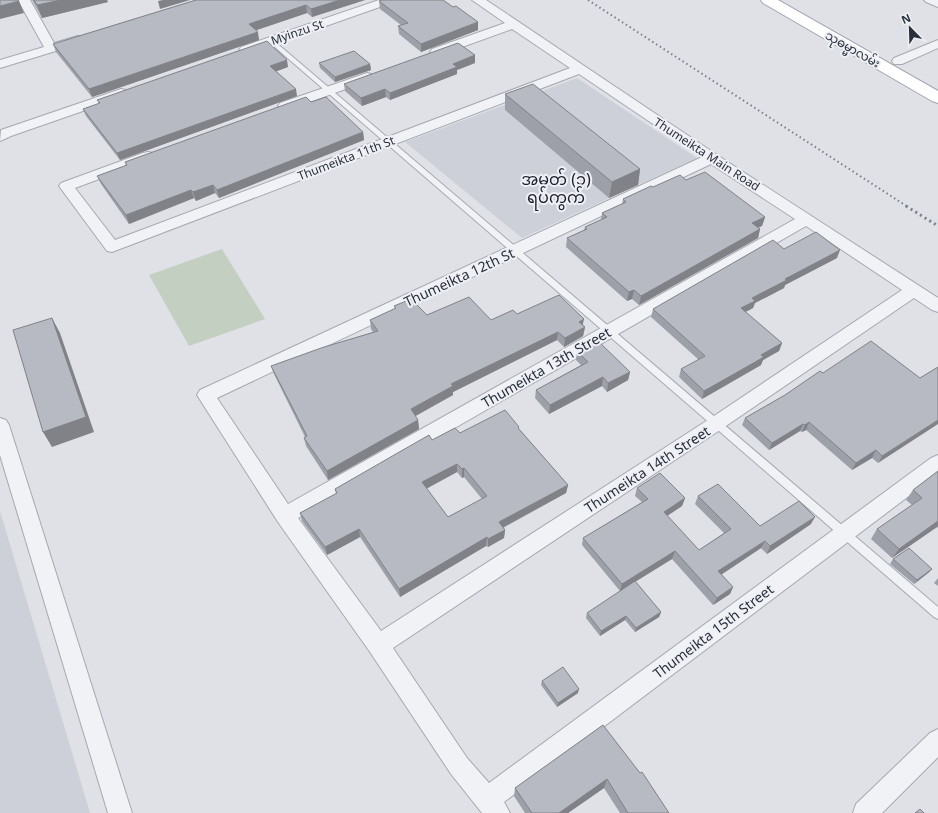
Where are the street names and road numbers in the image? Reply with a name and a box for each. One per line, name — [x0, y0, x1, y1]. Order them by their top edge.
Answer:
street label: Myinzu St — [268, 15, 326, 49]
street label: သုဓမ္မာလမ်း — [821, 26, 884, 74]
street label: Thumeikta Main Road — [651, 113, 763, 195]
street label: Thumeikta 11th St — [295, 131, 398, 184]
street label: Thumeikta 12th St — [401, 243, 517, 311]
street label: Thumeikta 13th Street — [478, 322, 614, 412]
street label: Thumeikta 14th Street — [581, 421, 713, 517]
street label: Thumeikta 15th Street — [649, 579, 777, 683]

